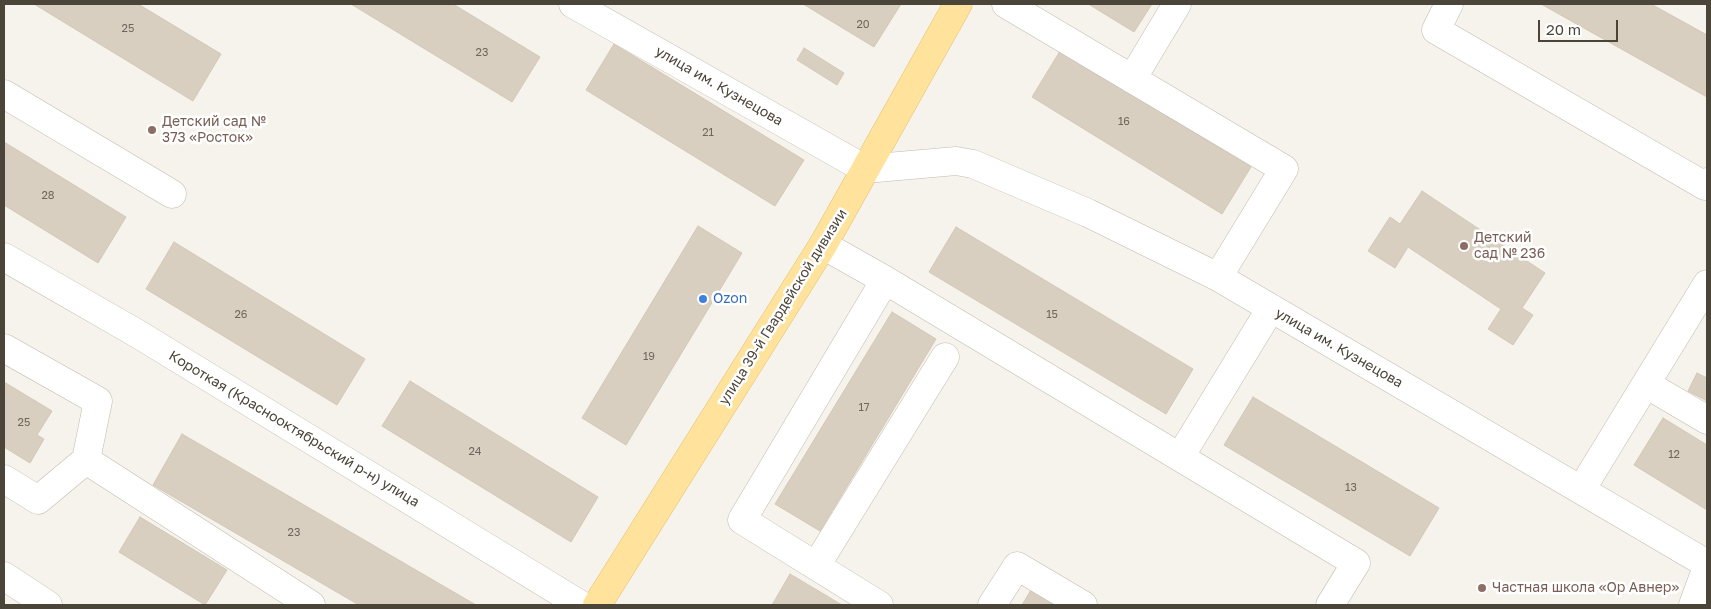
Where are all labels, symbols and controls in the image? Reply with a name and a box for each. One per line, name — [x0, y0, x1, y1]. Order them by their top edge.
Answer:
scale bar — [1541, 10, 1621, 42]
house number: 20 — [856, 18, 870, 32]
text: 20 m — [1546, 20, 1581, 38]
house number: 25 — [122, 22, 134, 36]
street label: улица им. Кузнецова — [652, 43, 786, 129]
house number: 23 — [476, 46, 488, 60]
place label: Детский сад № 373 «Росток» — [162, 114, 266, 146]
house number: 16 — [1118, 115, 1130, 129]
marker: Детский сад № 373 «Росток» — [146, 124, 158, 136]
house number: 21 — [702, 126, 714, 140]
house number: 28 — [41, 189, 55, 203]
street label: улица 39-й Гвардейской дивизии — [715, 206, 851, 408]
place label: Детский сад № 236 — [1474, 230, 1545, 262]
marker: Детский сад № 236 — [1458, 240, 1470, 252]
place label: Ozon — [713, 291, 747, 307]
marker: Ozon — [697, 293, 709, 305]
street label: улица им. Кузнецова — [1272, 305, 1406, 391]
house number: 26 — [234, 308, 248, 322]
house number: 15 — [1046, 308, 1058, 322]
street label: Короткая (Краснооктябрьский р-н) улица — [166, 347, 422, 511]
house number: 19 — [643, 350, 655, 364]
house number: 17 — [858, 401, 870, 415]
house number: 25 — [18, 416, 30, 430]
house number: 24 — [468, 445, 482, 459]
house number: 12 — [1668, 448, 1680, 462]
house number: 13 — [1345, 481, 1357, 495]
house number: 23 — [288, 526, 300, 540]
place label: Частная школа «Ор Авнер» — [1492, 580, 1679, 596]
marker: Частная школа «Ор Авнер» — [1476, 582, 1488, 594]

